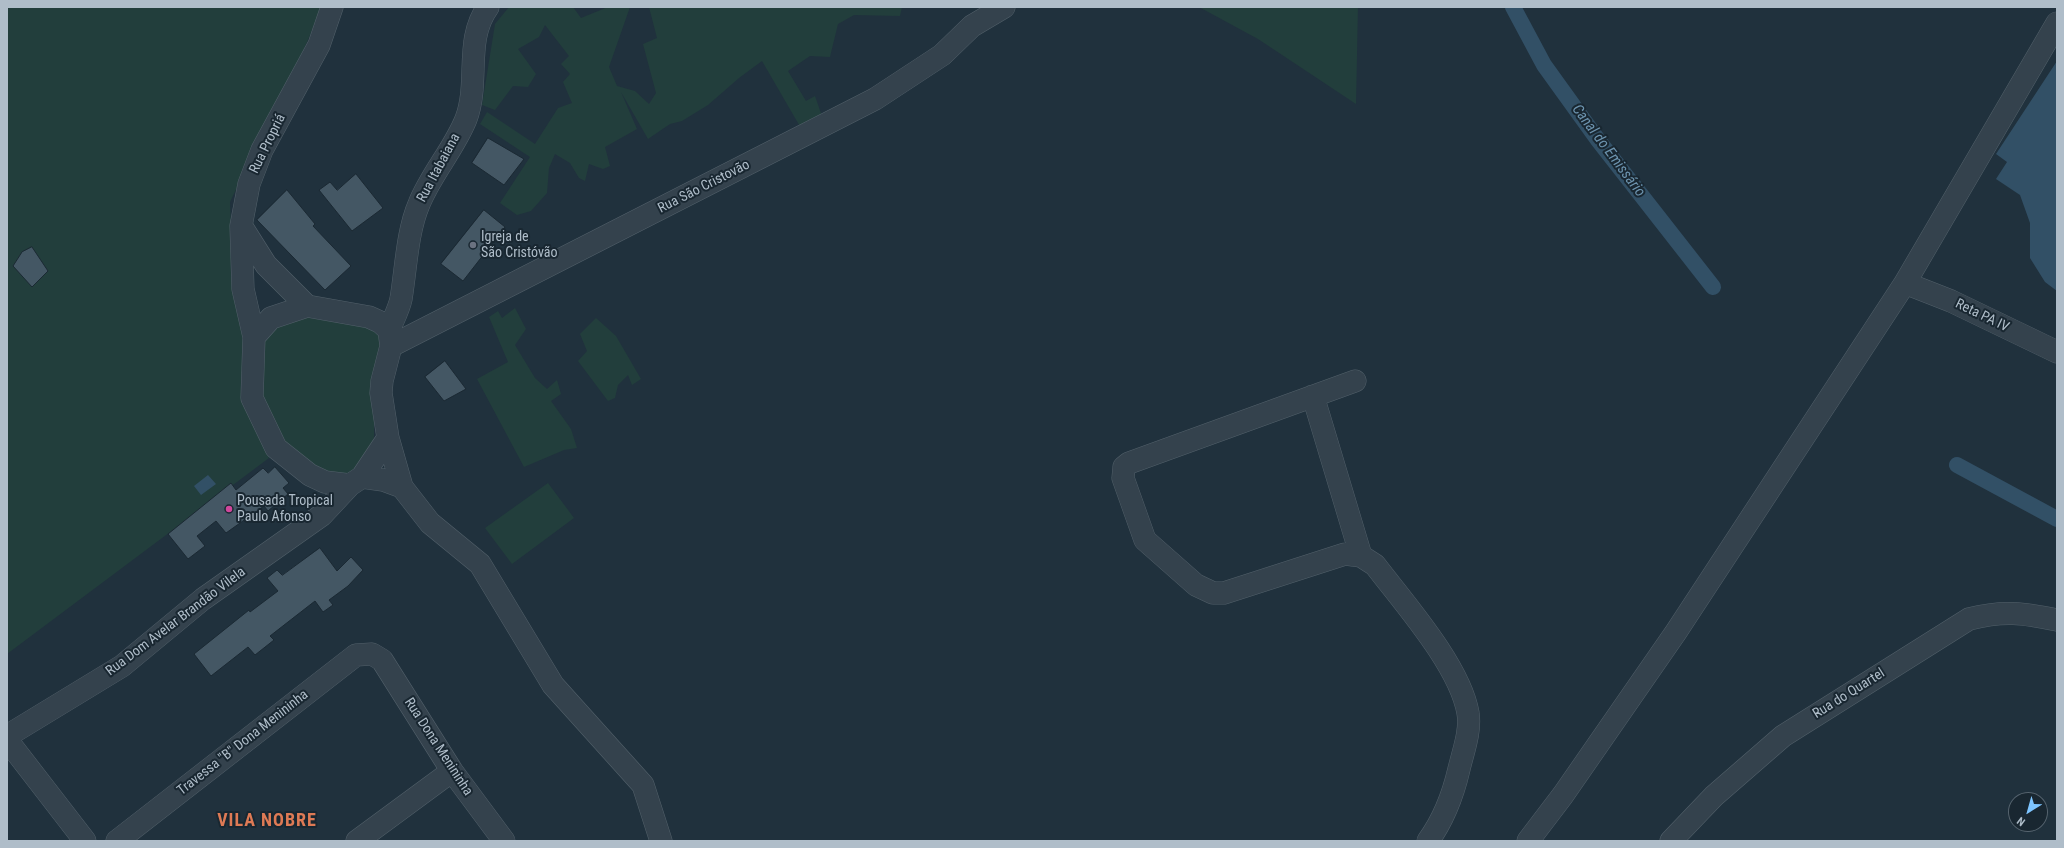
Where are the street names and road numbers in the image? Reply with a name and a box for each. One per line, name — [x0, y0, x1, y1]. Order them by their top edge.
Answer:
street label: Rua Propriá — [246, 112, 290, 176]
street label: Rua Itabaiana — [414, 131, 464, 205]
street label: Rua São Cristovão — [655, 157, 753, 217]
street label: Reta PA IV — [1952, 296, 2012, 336]
street label: Rua Dom Avelar Brandão Vilela — [103, 564, 249, 680]
street label: Rua do Quartel — [1810, 665, 1888, 723]
street label: Travessa "B" Dona Menininha — [174, 687, 312, 799]
street label: Rua Dona Menininha — [400, 695, 476, 799]

